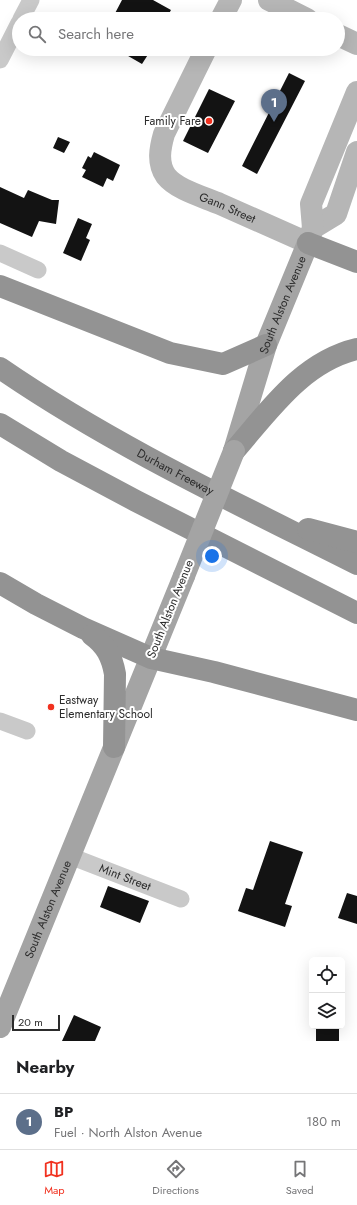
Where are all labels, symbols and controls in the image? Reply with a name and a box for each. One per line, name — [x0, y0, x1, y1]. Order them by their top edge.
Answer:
search box — [12, 12, 345, 56]
icon: search — [26, 23, 48, 45]
text: Search here — [58, 23, 134, 45]
pin: 1 — [261, 89, 287, 122]
place label: Family Fare — [144, 112, 201, 130]
marker: Family Fare — [204, 116, 214, 126]
street label: Gann Street — [197, 188, 259, 228]
street label: South Alston Avenue — [255, 253, 311, 356]
street label: Durham Freeway — [134, 444, 218, 500]
your location — [202, 546, 222, 566]
street label: South Alston Avenue — [142, 557, 198, 661]
place label: Eastway Elementary School — [59, 691, 153, 723]
marker: Eastway Elementary School — [46, 702, 56, 712]
street label: South Alston Avenue — [20, 858, 76, 961]
street label: Mint Street — [96, 859, 154, 896]
map controls — [309, 957, 345, 1029]
button: locate — [309, 957, 345, 993]
button: layers — [309, 993, 345, 1029]
scale bar — [12, 1013, 60, 1032]
text: 20 m — [18, 1014, 43, 1030]
text: Nearby — [16, 1055, 74, 1079]
text: BP — [54, 1101, 73, 1123]
text: 1 — [26, 1112, 32, 1131]
text: 180 m — [306, 1112, 341, 1131]
text: Fuel · North Alston Avenue — [54, 1123, 202, 1142]
tab: Map — [43, 1158, 65, 1198]
tab: Directions — [152, 1158, 199, 1198]
tab: Saved — [286, 1158, 314, 1198]

